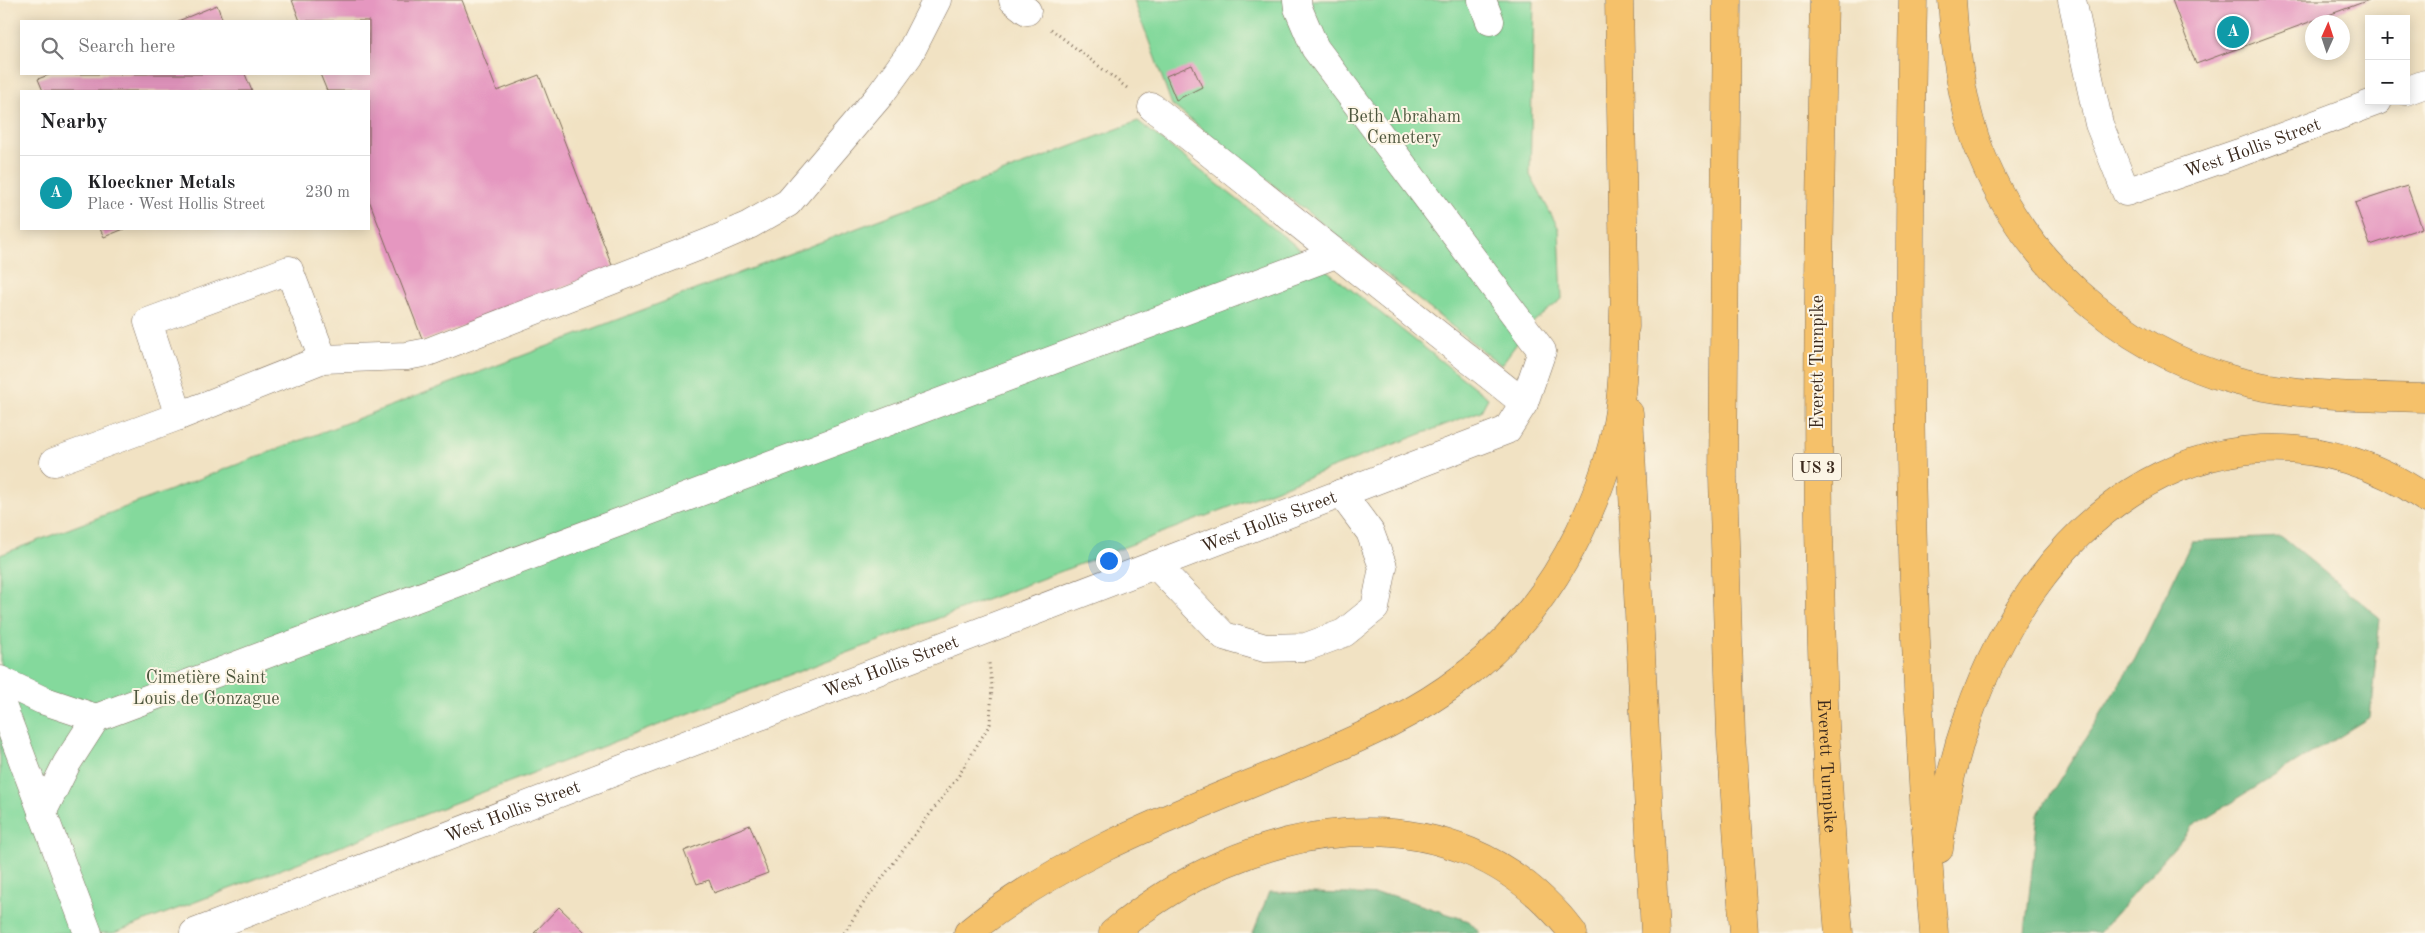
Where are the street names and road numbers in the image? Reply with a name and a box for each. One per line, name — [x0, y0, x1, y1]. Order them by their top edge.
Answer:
street label: West Hollis Street — [2182, 115, 2323, 181]
street label: Everett Turnpike — [1809, 295, 1827, 429]
road number: US 3 — [1793, 454, 1841, 481]
street label: West Hollis Street — [1199, 488, 1339, 556]
street label: West Hollis Street — [821, 633, 961, 701]
street label: Everett Turnpike — [1814, 698, 1839, 833]
street label: West Hollis Street — [443, 778, 583, 846]

